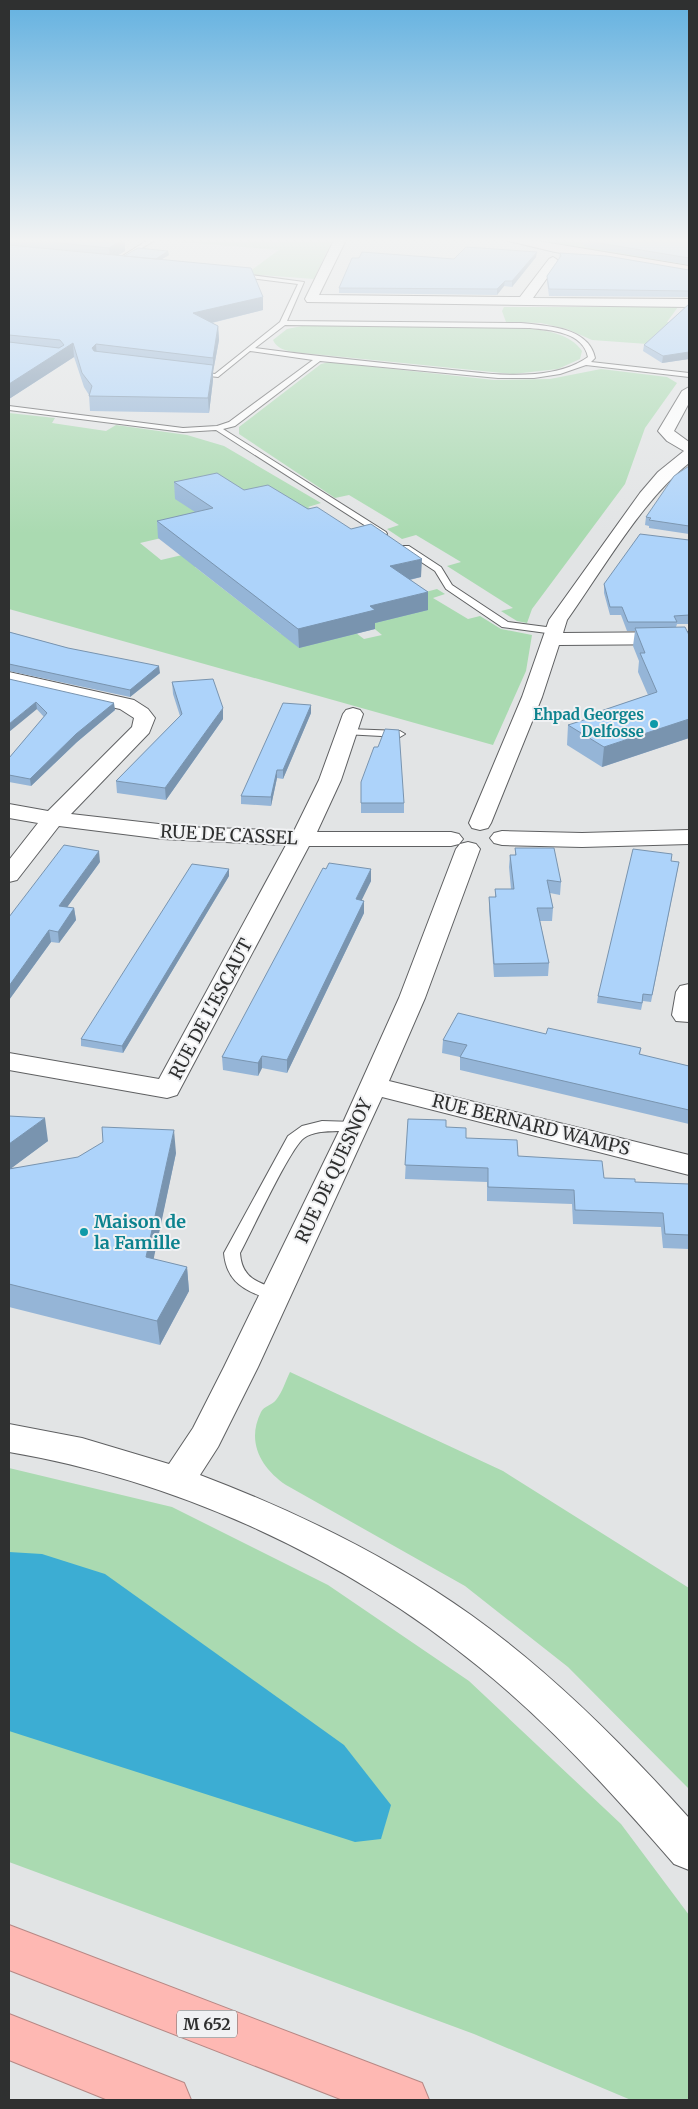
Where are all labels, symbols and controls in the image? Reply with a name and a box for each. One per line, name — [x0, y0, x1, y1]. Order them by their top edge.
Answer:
place label: Ehpad Georges Delfosse — [533, 705, 644, 741]
marker: Ehpad Georges Delfosse — [648, 718, 660, 730]
street label: RUE DE CASSEL — [160, 819, 298, 850]
street label: RUE DE L'ESCAUT — [164, 934, 258, 1083]
street label: RUE BERNARD WAMPS — [430, 1089, 633, 1160]
street label: RUE DE QUESNOY — [290, 1095, 377, 1247]
place label: Maison de la Famille — [94, 1210, 186, 1254]
marker: Maison de la Famille — [78, 1226, 90, 1238]
road number: M 652 — [177, 2010, 237, 2038]

